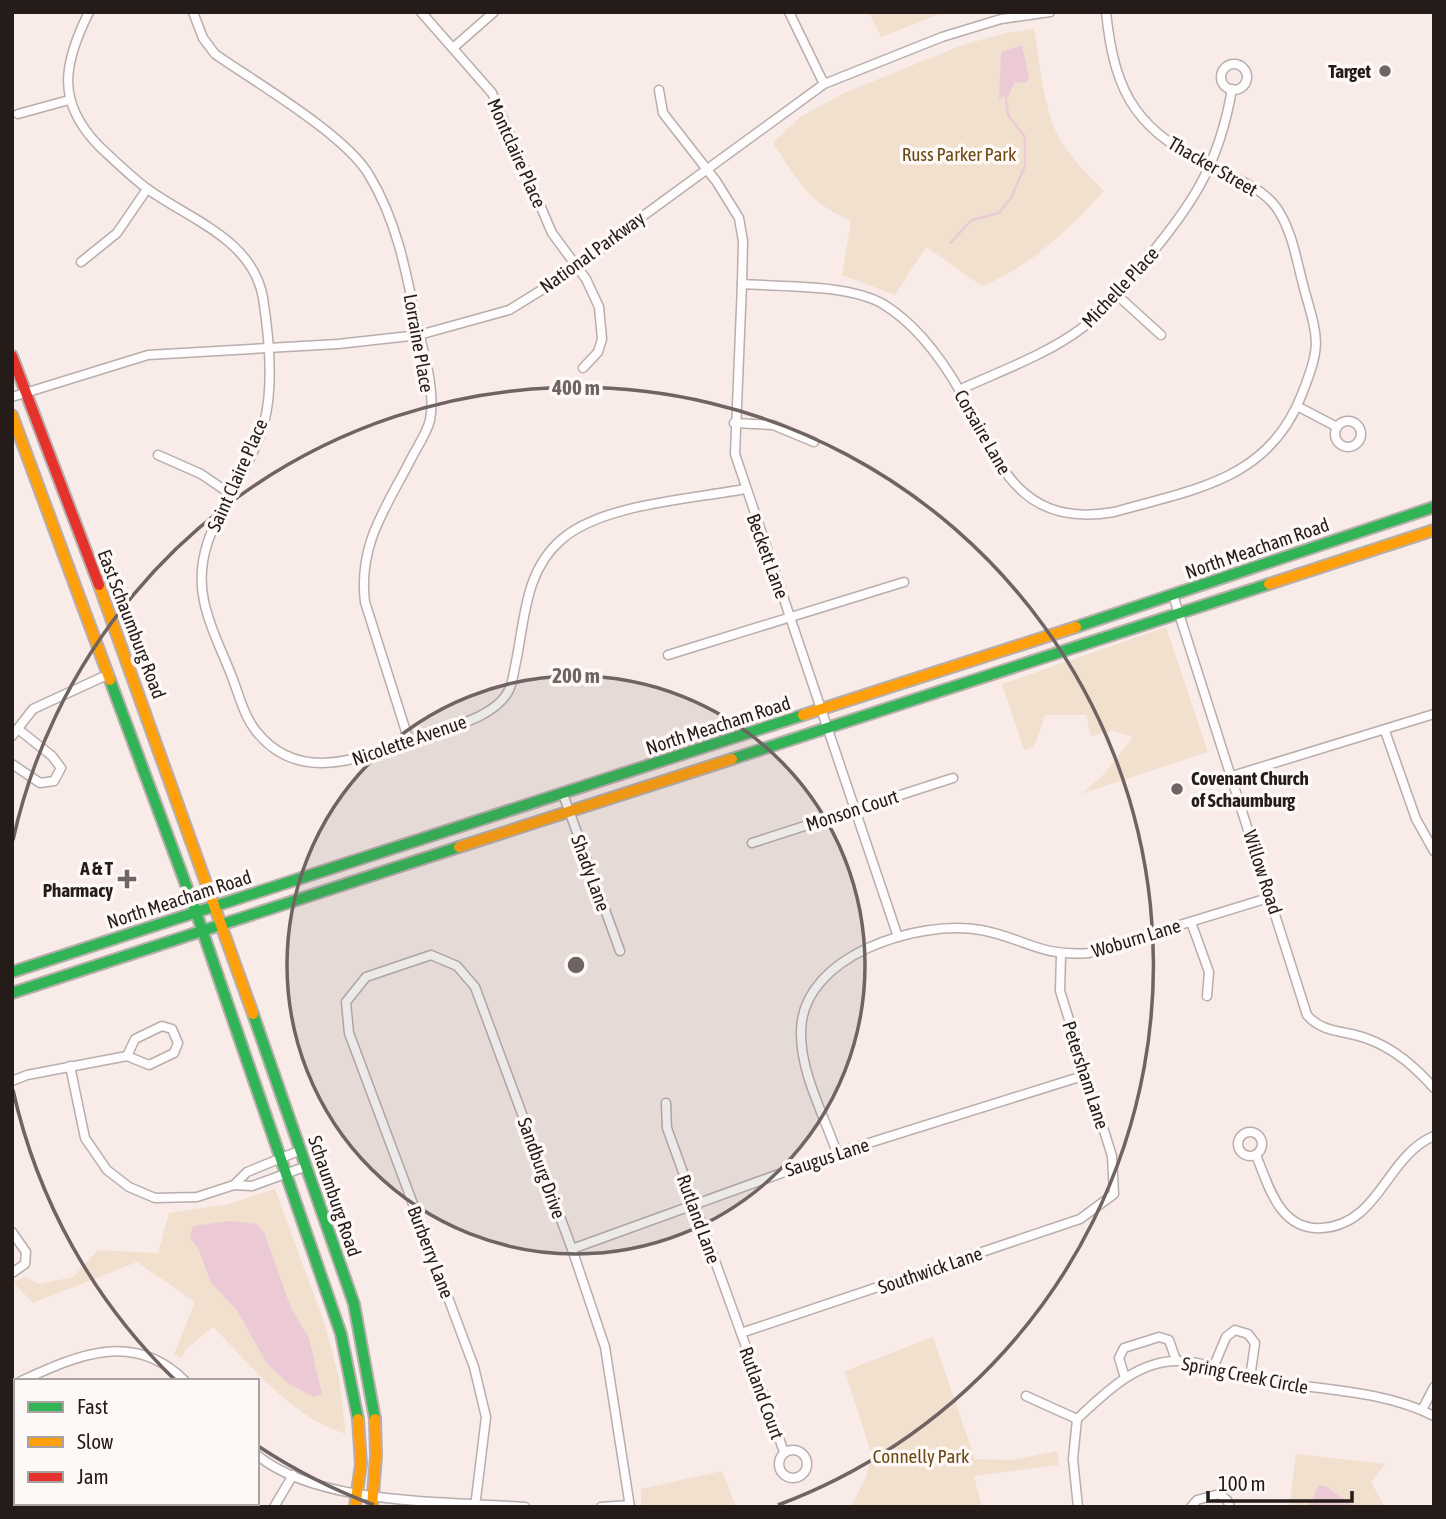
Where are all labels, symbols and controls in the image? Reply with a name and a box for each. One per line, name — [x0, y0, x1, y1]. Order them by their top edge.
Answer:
place label: Target — [1328, 60, 1372, 82]
marker: Target — [1377, 63, 1393, 79]
street label: Montclaire Place — [483, 95, 551, 211]
street label: Thacker Street — [1164, 132, 1262, 200]
park label: Russ Parker Park — [902, 143, 1017, 165]
street label: National Parkway — [535, 207, 649, 297]
street label: Michelle Place — [1077, 242, 1163, 332]
street label: Lorraine Place — [400, 292, 438, 394]
text: 400 m — [551, 375, 600, 399]
street label: Corsaire Lane — [950, 386, 1016, 478]
street label: Saint Claire Place — [202, 415, 272, 535]
street label: Beckett Lane — [742, 511, 794, 601]
street label: North Meacham Road — [1182, 513, 1332, 583]
street label: East Schaumburg Road — [93, 546, 171, 702]
text: 200 m — [552, 663, 600, 687]
street label: North Meacham Road — [643, 691, 793, 759]
street label: Nicolette Avenue — [349, 710, 469, 770]
place label: Covenant Church of Schaumburg — [1191, 767, 1309, 811]
marker: Covenant Church of Schaumburg — [1169, 781, 1185, 797]
street label: Monson Court — [803, 785, 901, 835]
street label: Willow Road — [1239, 827, 1287, 917]
street label: Shady Lane — [567, 832, 615, 914]
place label: A & T Pharmacy — [43, 857, 114, 901]
street label: North Meacham Road — [104, 865, 254, 933]
marker: A & T Pharmacy — [119, 871, 135, 887]
street label: Woburn Lane — [1089, 914, 1183, 962]
centre of rings — [564, 953, 588, 977]
street label: Petersham Lane — [1058, 1018, 1114, 1132]
street label: Sandburg Drive — [514, 1114, 570, 1222]
street label: Schaumburg Road — [304, 1133, 366, 1259]
street label: Saugus Lane — [782, 1133, 872, 1181]
street label: Rutland Lane — [673, 1172, 725, 1266]
street label: Burberry Lane — [403, 1203, 459, 1301]
street label: Southwick Lane — [875, 1242, 985, 1298]
street label: Rutland Court — [735, 1344, 789, 1442]
street label: Spring Creek Circle — [1180, 1352, 1310, 1398]
legend — [14, 1379, 259, 1505]
text: Fast — [77, 1394, 108, 1418]
text: Slow — [77, 1429, 114, 1453]
park label: Connelly Park — [873, 1445, 970, 1467]
scale bar — [1208, 1460, 1352, 1504]
text: Jam — [77, 1464, 109, 1488]
text: 100 m — [1218, 1471, 1266, 1495]

